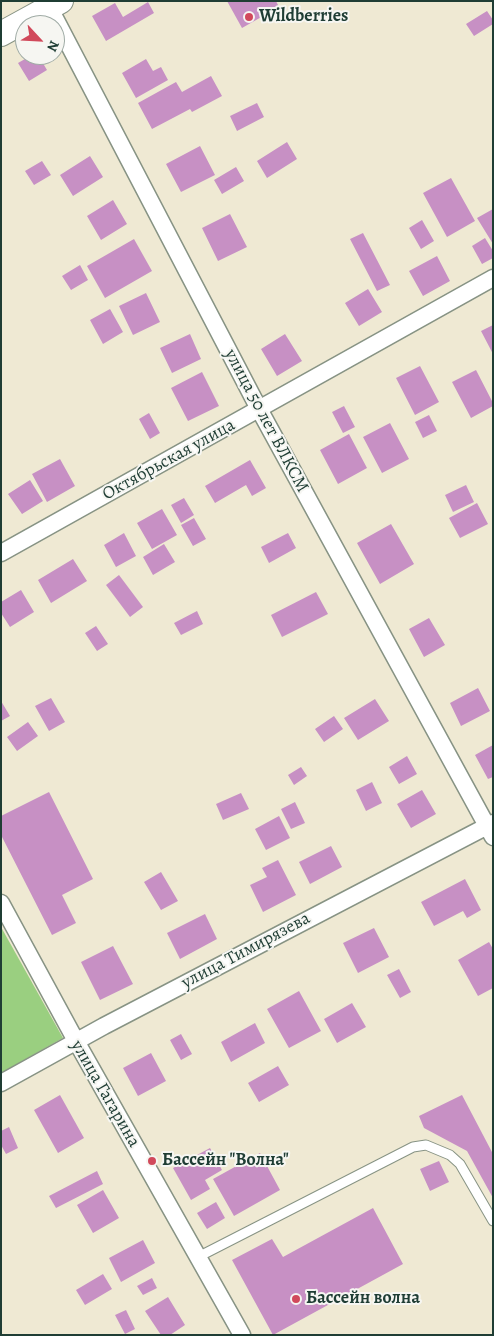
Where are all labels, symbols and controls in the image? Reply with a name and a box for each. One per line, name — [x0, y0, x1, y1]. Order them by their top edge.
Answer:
place label: Wildberries — [259, 6, 348, 28]
marker: Wildberries — [243, 11, 255, 23]
north arrow — [15, 15, 65, 65]
text: N — [42, 37, 64, 55]
street label: улица 50 лет ВЛКСМ — [219, 346, 313, 496]
street label: Октябрьская улица — [99, 415, 239, 505]
street label: улица Тимирязева — [178, 908, 314, 994]
street label: улица Гагарина — [66, 1037, 144, 1151]
place label: Бассейн "Волна" — [162, 1150, 289, 1172]
marker: Бассейн "Волна" — [146, 1155, 158, 1167]
place label: Бассейн волна — [306, 1288, 420, 1310]
marker: Бассейн волна — [290, 1293, 302, 1305]

